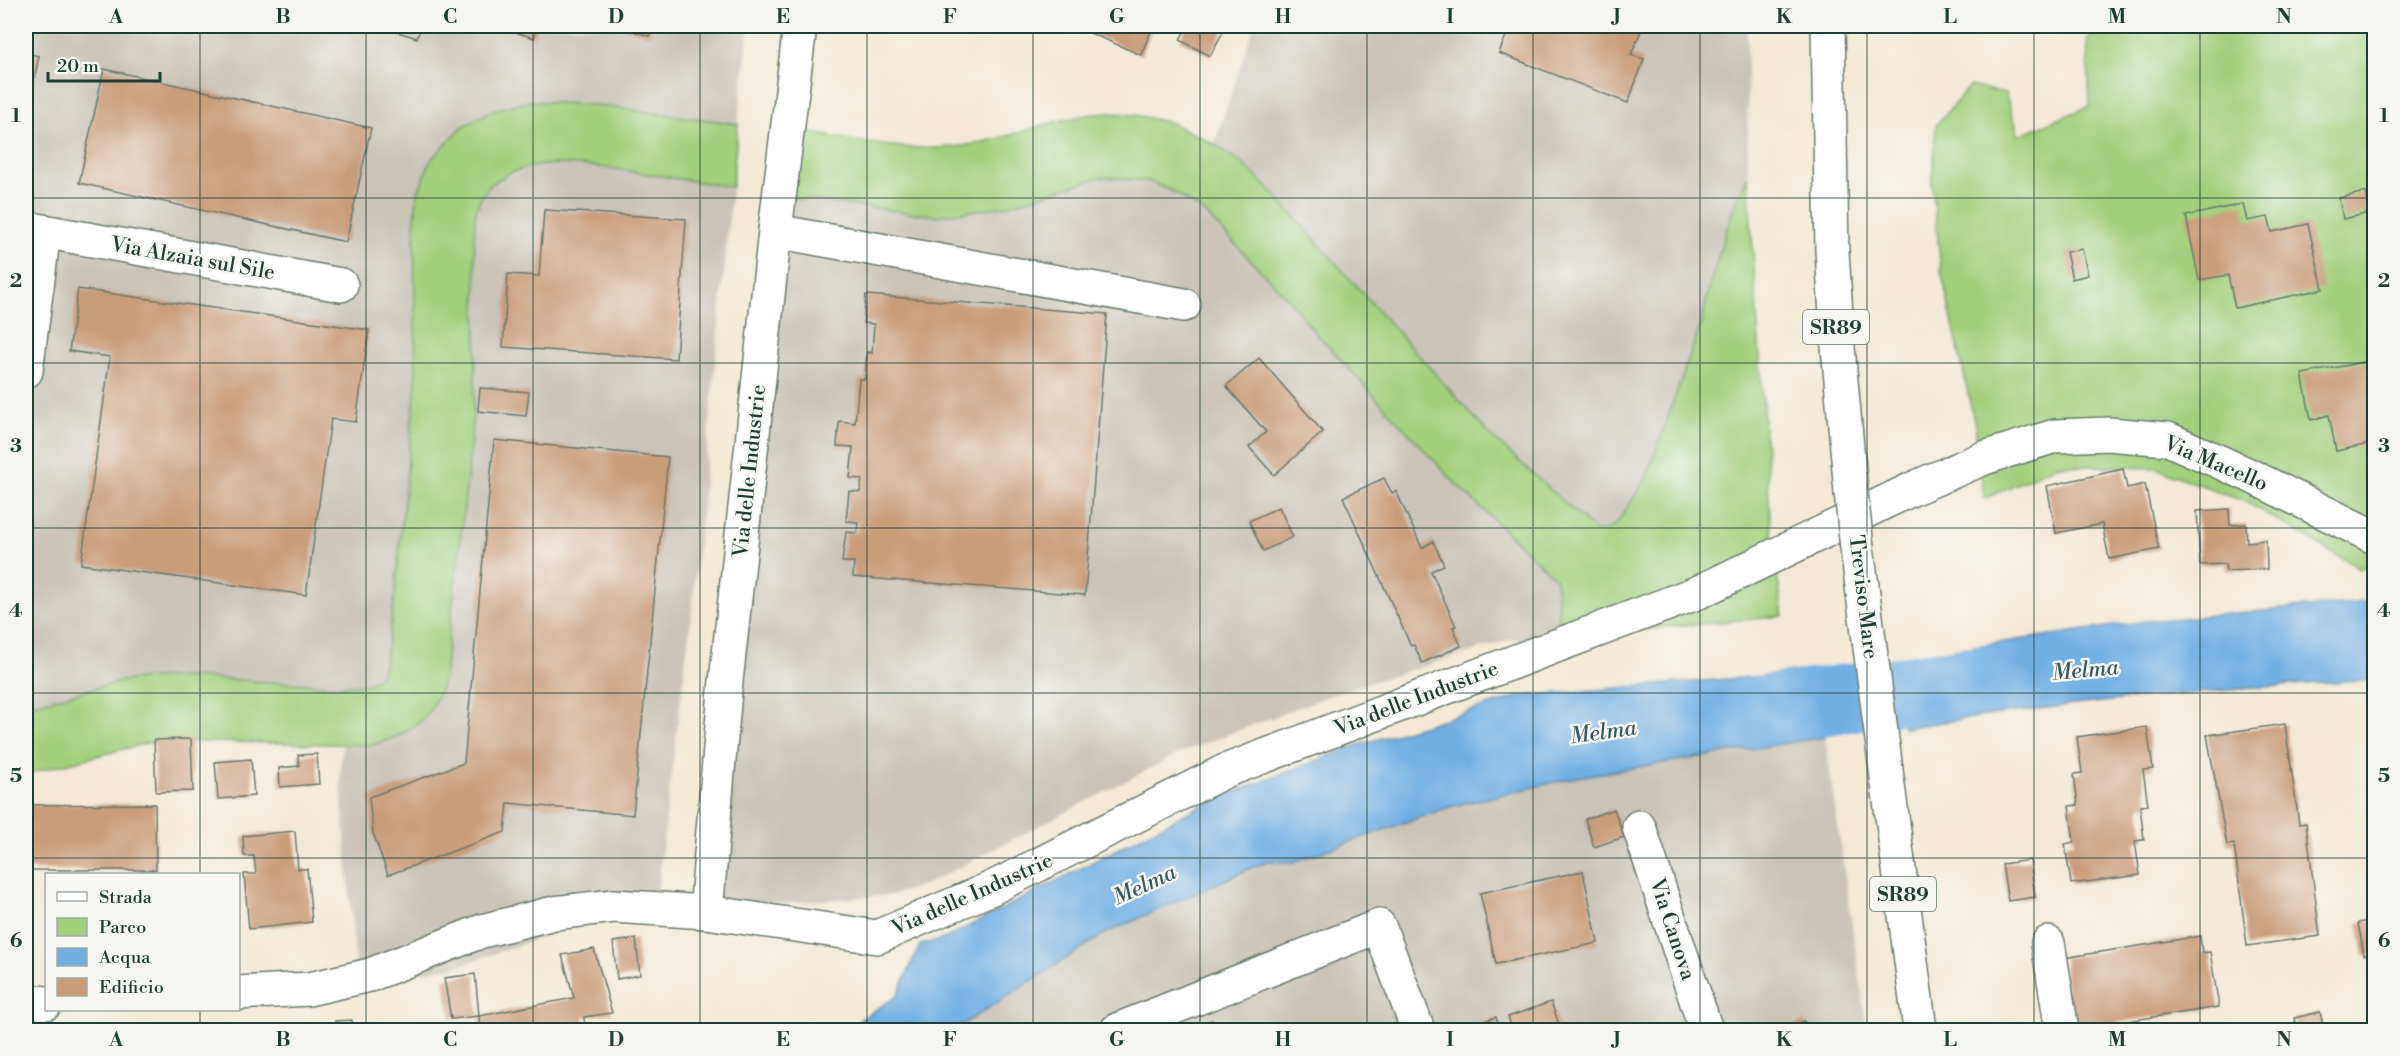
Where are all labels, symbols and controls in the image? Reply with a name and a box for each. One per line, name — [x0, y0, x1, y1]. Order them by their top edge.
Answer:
text: A — [108, 5, 124, 30]
text: B — [275, 5, 291, 30]
text: C — [443, 5, 457, 30]
text: D — [608, 5, 624, 30]
text: E — [776, 5, 790, 30]
text: F — [943, 5, 957, 30]
text: G — [1109, 5, 1125, 30]
text: H — [1275, 5, 1292, 30]
text: I — [1446, 5, 1454, 30]
text: J — [1610, 5, 1621, 30]
text: K — [1776, 5, 1793, 30]
text: L — [1943, 5, 1957, 30]
text: M — [2108, 5, 2127, 30]
text: N — [2276, 5, 2292, 30]
scale bar — [48, 45, 160, 83]
text: 20 m — [57, 55, 99, 78]
text: 1 — [11, 104, 21, 129]
text: 1 — [2379, 104, 2389, 129]
street label: Via Alzaia sul Sile — [108, 232, 277, 286]
text: 2 — [10, 269, 22, 294]
text: 2 — [2378, 269, 2390, 294]
road number: SR89 — [1803, 310, 1869, 344]
street label: Via delle Industrie — [728, 383, 772, 560]
street label: Via Macello — [2159, 430, 2271, 497]
text: 3 — [10, 434, 22, 459]
text: 3 — [2378, 434, 2390, 459]
street label: Treviso Mare — [1843, 534, 1884, 661]
text: 4 — [9, 599, 23, 624]
text: 4 — [2377, 599, 2391, 624]
water label: Melma — [2051, 654, 2120, 687]
street label: Via delle Industrie — [1330, 656, 1502, 743]
water label: Melma — [1568, 714, 1639, 751]
text: 5 — [10, 764, 22, 789]
text: 5 — [2378, 764, 2390, 789]
street label: Via delle Industrie — [887, 848, 1057, 943]
water label: Melma — [1109, 859, 1181, 912]
legend — [45, 873, 240, 1011]
street label: Via Canova — [1643, 874, 1701, 984]
road number: SR89 — [1870, 877, 1936, 911]
text: Strada — [99, 886, 153, 909]
text: Parco — [99, 916, 146, 939]
text: 6 — [10, 929, 23, 954]
text: 6 — [2378, 929, 2391, 954]
text: Acqua — [98, 946, 151, 969]
text: Edificio — [99, 976, 164, 999]
text: A — [108, 1028, 124, 1053]
text: B — [275, 1028, 291, 1053]
text: C — [443, 1028, 457, 1053]
text: D — [608, 1028, 624, 1053]
text: E — [776, 1028, 790, 1053]
text: F — [943, 1028, 957, 1053]
text: G — [1109, 1028, 1125, 1053]
text: H — [1275, 1028, 1292, 1053]
text: I — [1446, 1028, 1454, 1053]
text: J — [1610, 1028, 1621, 1053]
text: K — [1776, 1028, 1793, 1053]
text: L — [1943, 1028, 1957, 1053]
text: M — [2108, 1028, 2127, 1053]
text: N — [2276, 1028, 2292, 1053]

